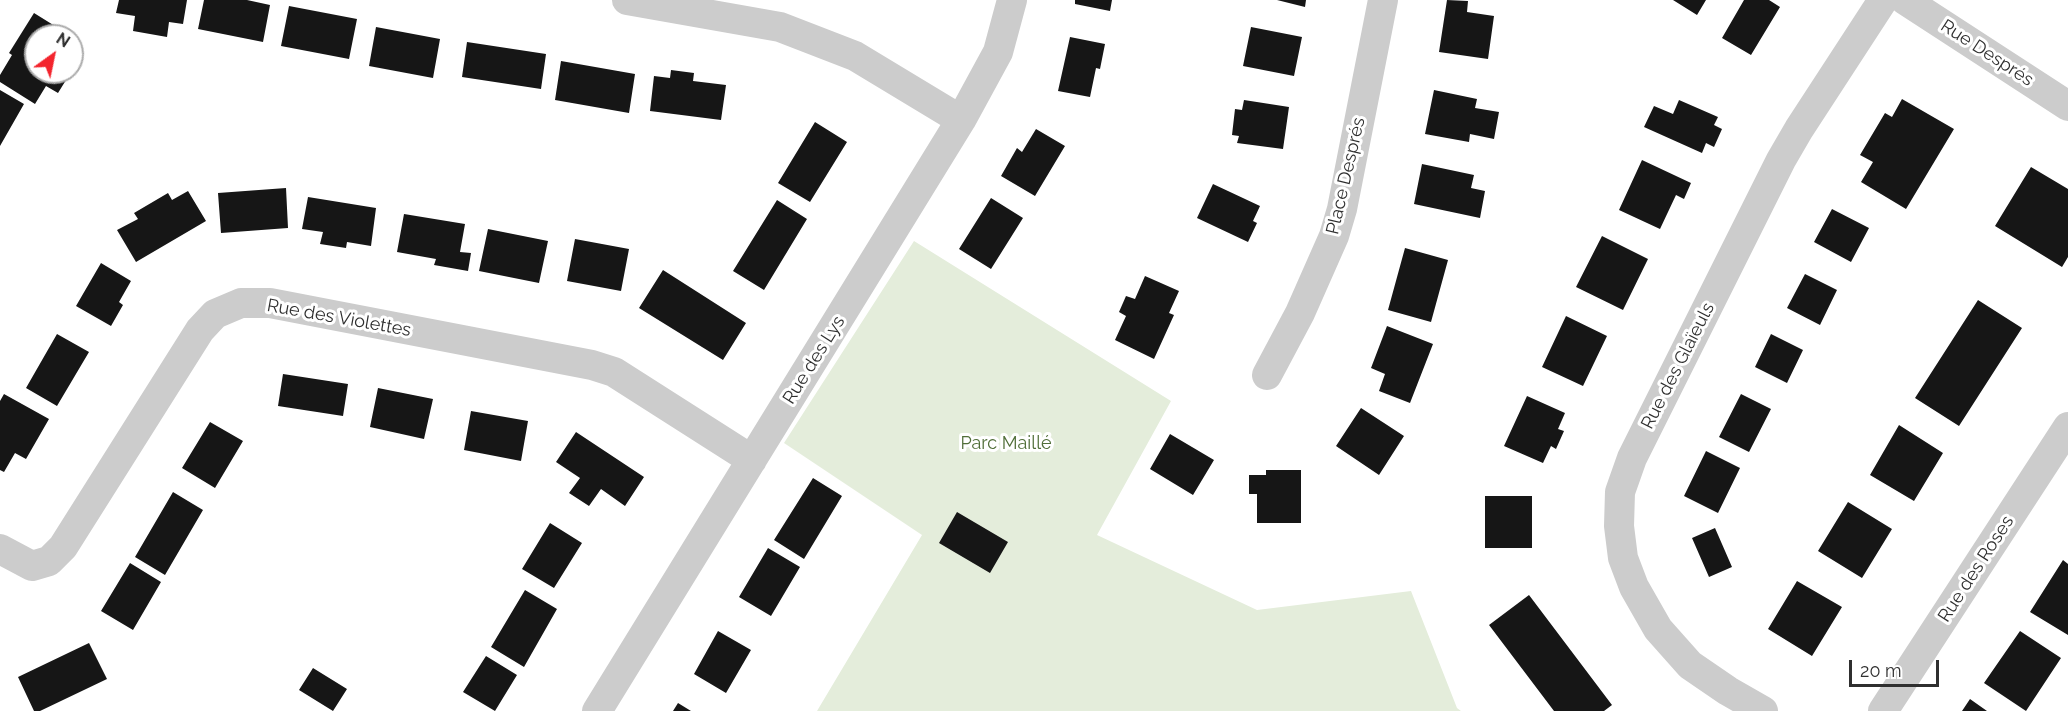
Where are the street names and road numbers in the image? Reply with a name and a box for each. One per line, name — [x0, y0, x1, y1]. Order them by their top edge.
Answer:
street label: Rue Després — [1937, 15, 2037, 91]
street label: Place Després — [1322, 115, 1370, 237]
street label: Rue des Violettes — [265, 295, 413, 341]
street label: Rue des Glaïeuls — [1637, 299, 1719, 433]
street label: Rue des Lys — [778, 312, 850, 408]
street label: Rue des Roses — [1934, 512, 2018, 626]

